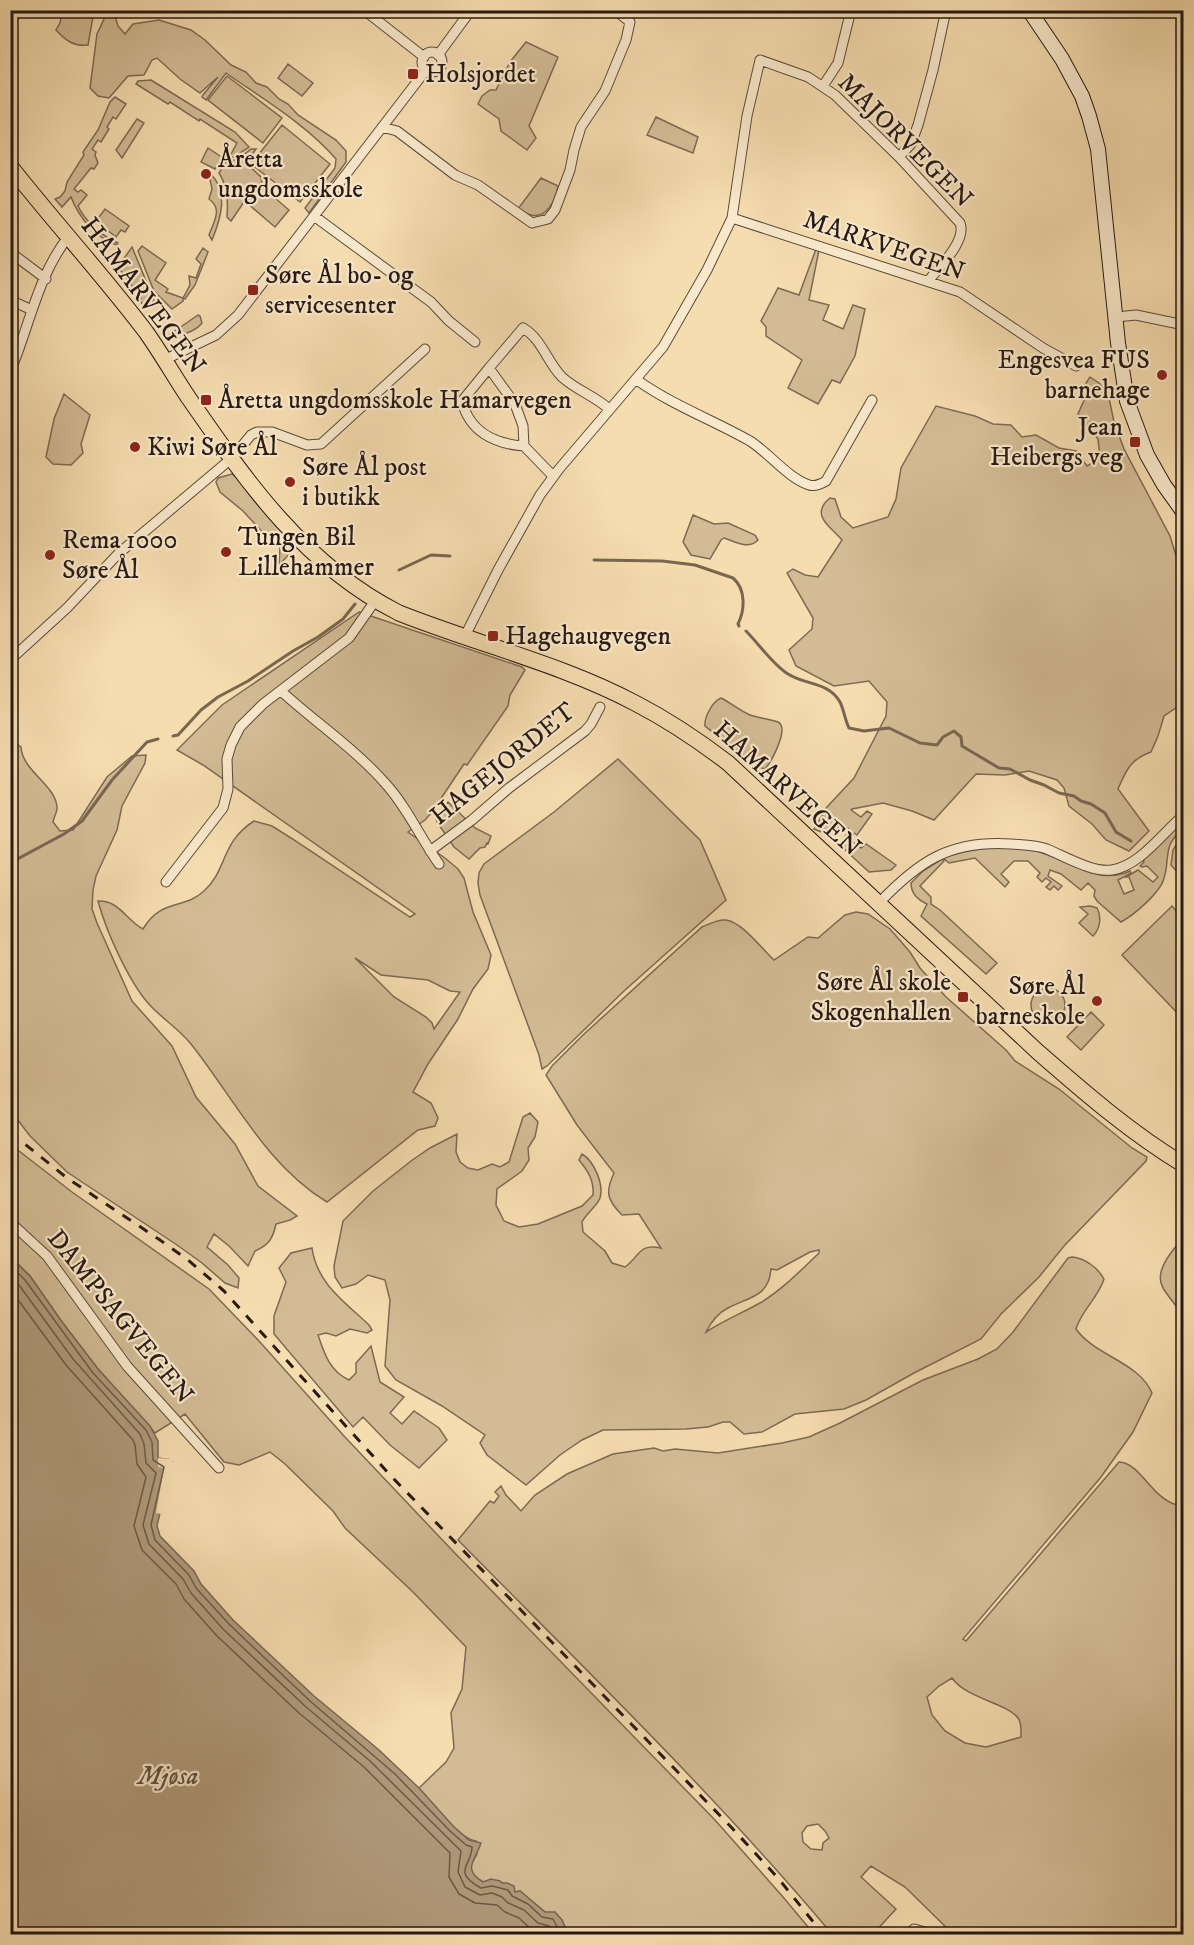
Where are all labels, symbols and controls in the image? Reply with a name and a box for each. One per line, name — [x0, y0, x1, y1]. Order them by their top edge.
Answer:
place label: Holsjordet — [425, 58, 536, 91]
street label: MAJORVEGEN — [830, 66, 980, 216]
marker: Holsjordet — [406, 67, 420, 81]
place label: Åretta ungdomsskole — [218, 142, 363, 206]
marker: Åretta ungdomsskole — [199, 167, 213, 181]
street label: MARKVEGEN — [799, 203, 969, 289]
street label: HAMARVEGEN — [73, 211, 213, 381]
place label: Søre Ål bo- og servicesenter — [265, 258, 414, 322]
marker: Søre Ål bo- og servicesenter — [246, 283, 260, 297]
place label: Engesvea FUS barnehage — [997, 344, 1150, 407]
marker: Engesvea FUS barnehage — [1155, 368, 1169, 382]
place label: Åretta ungdomsskole Hamarvegen — [218, 383, 572, 417]
marker: Åretta ungdomsskole Hamarvegen — [199, 393, 213, 407]
place label: Jean Heibergs veg — [990, 411, 1123, 474]
place label: Kiwi Søre Ål — [147, 430, 278, 464]
marker: Jean Heibergs veg — [1128, 435, 1142, 449]
marker: Kiwi Søre Ål — [128, 440, 142, 454]
place label: Søre Ål post i butikk — [302, 450, 427, 514]
marker: Søre Ål post i butikk — [283, 475, 297, 489]
place label: Tungen Bil Lillehammer — [238, 521, 374, 584]
place label: Rema 1000 Søre Ål — [62, 524, 178, 587]
marker: Tungen Bil Lillehammer — [219, 545, 233, 559]
marker: Rema 1000 Søre Ål — [43, 548, 57, 562]
place label: Hagehaugvegen — [505, 620, 671, 653]
marker: Hagehaugvegen — [486, 629, 500, 643]
street label: HAGEJORDET — [424, 695, 583, 833]
street label: HAMARVEGEN — [706, 714, 868, 864]
place label: Søre Ål skole Skogenhallen — [811, 965, 951, 1029]
place label: Søre Ål barneskole — [975, 969, 1085, 1033]
marker: Søre Ål skole Skogenhallen — [956, 990, 970, 1004]
marker: Søre Ål barneskole — [1090, 994, 1104, 1008]
street label: DAMPSAGVEGEN — [39, 1223, 201, 1411]
water label: Mjøsa — [136, 1759, 198, 1793]

